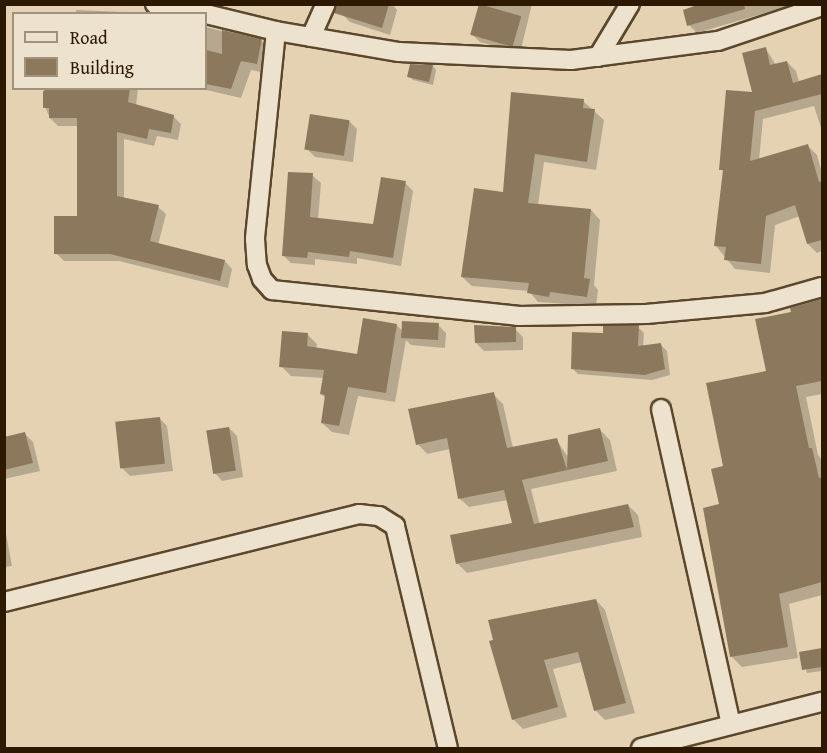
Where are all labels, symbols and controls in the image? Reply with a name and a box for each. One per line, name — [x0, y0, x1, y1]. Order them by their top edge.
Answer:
legend — [12, 12, 207, 90]
text: Road — [70, 24, 108, 51]
text: Building — [70, 54, 134, 81]

